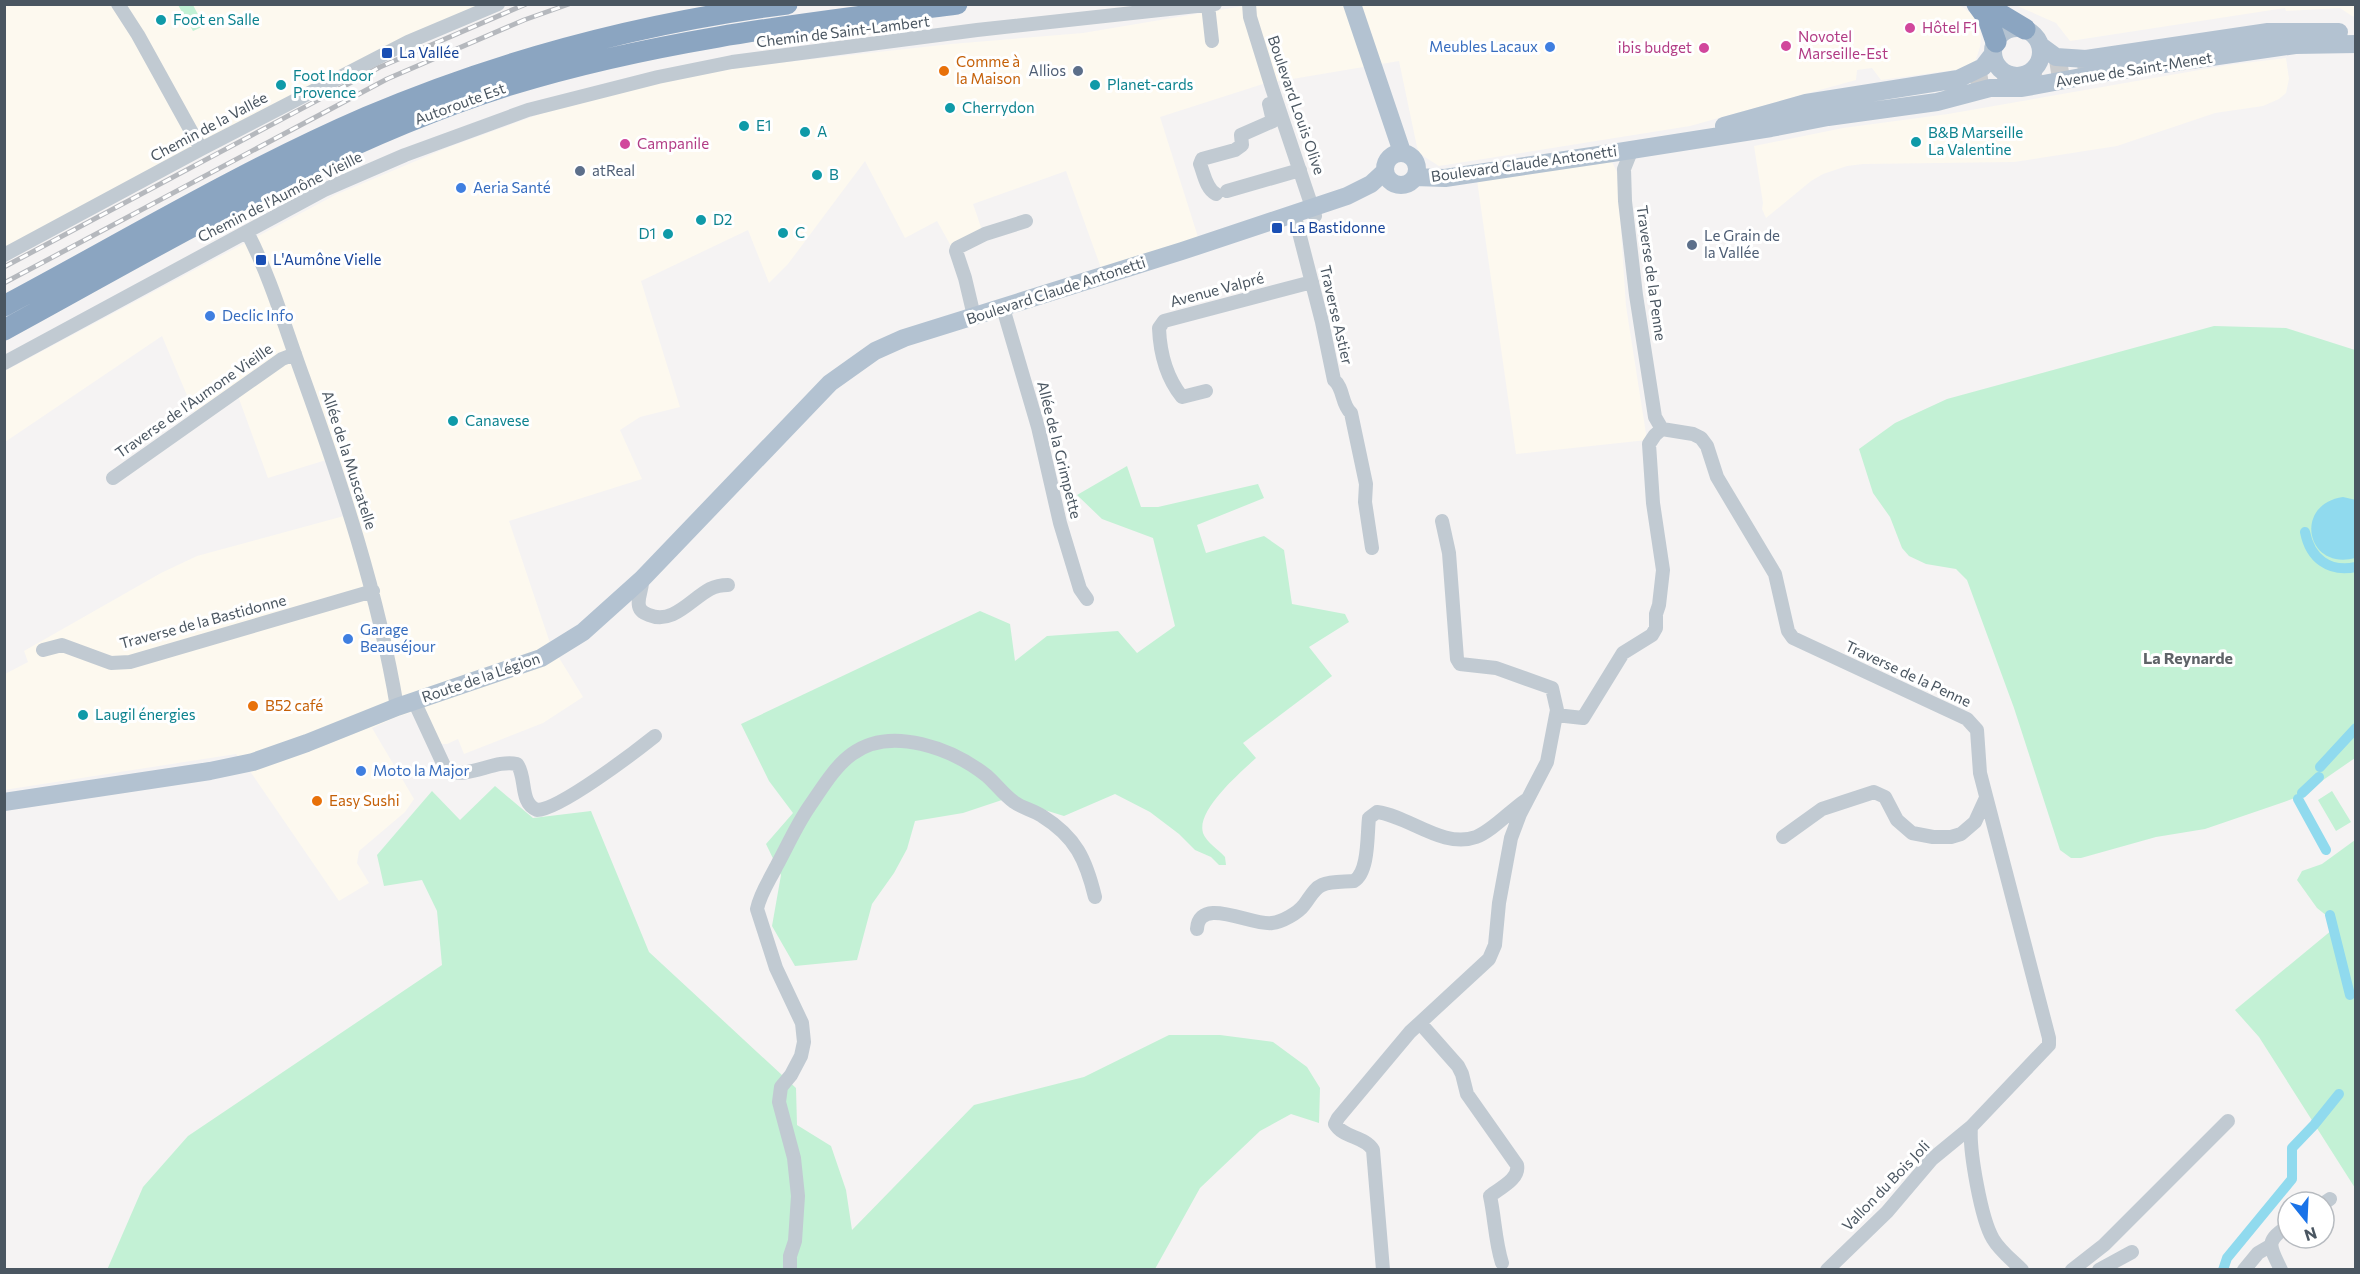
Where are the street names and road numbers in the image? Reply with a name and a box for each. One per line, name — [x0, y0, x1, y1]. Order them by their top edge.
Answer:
street label: Chemin de Saint-Lambert — [755, 11, 931, 51]
street label: Boulevard Louis Olive — [1265, 33, 1329, 177]
street label: Avenue de Saint-Menet — [2054, 48, 2214, 90]
street label: Autoroute Est — [412, 78, 508, 128]
street label: Chemin de la Vallée — [147, 88, 270, 165]
street label: Boulevard Claude Antonetti — [1430, 141, 1618, 185]
street label: Chemin de l'Aumône Vieille — [194, 147, 365, 245]
street label: Traverse de la Penne — [1634, 204, 1670, 342]
street label: Boulevard Claude Antonetti — [964, 253, 1148, 328]
street label: Traverse Astier — [1317, 263, 1357, 366]
street label: Avenue Valpré — [1168, 268, 1266, 310]
street label: Traverse de l'Aumone Vieille — [111, 339, 275, 461]
street label: Allée de la Grimpette — [1034, 379, 1086, 521]
street label: Allée de la Muscatelle — [319, 388, 381, 531]
street label: Traverse de la Bastidonne — [118, 590, 288, 652]
street label: Traverse de la Penne — [1843, 636, 1974, 710]
street label: Route de la Légion — [419, 648, 542, 706]
street label: Vallon du Bois Joli — [1838, 1136, 1933, 1234]

